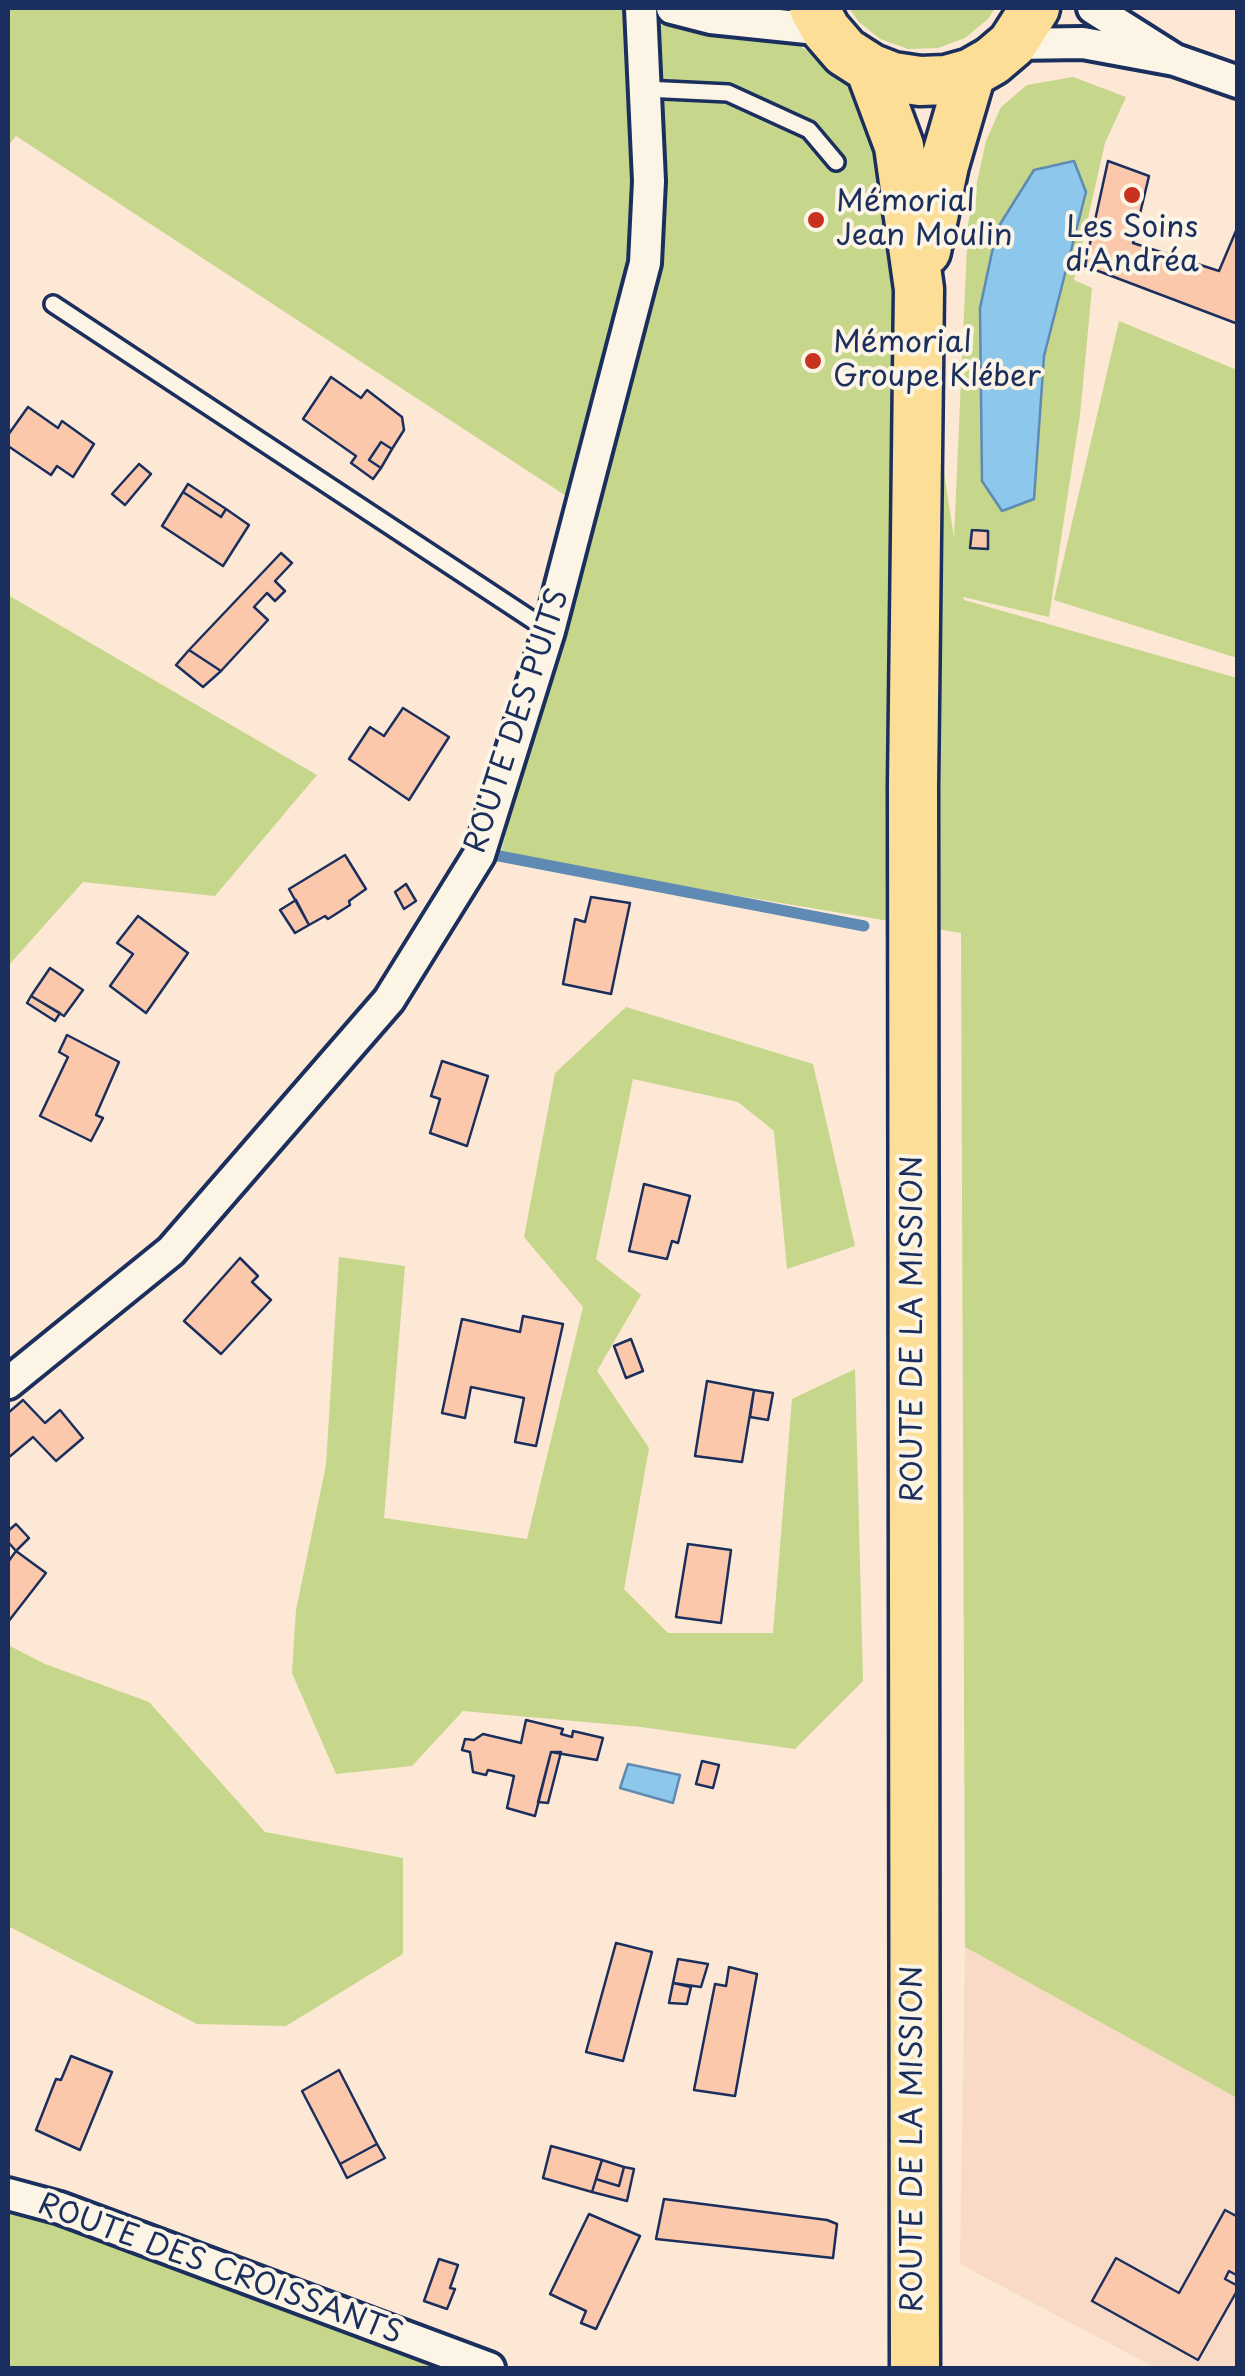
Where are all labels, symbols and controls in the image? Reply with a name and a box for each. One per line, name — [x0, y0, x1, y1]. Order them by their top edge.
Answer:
marker: Les Soins d'Andréa — [1121, 184, 1143, 206]
place label: Mémorial Jean Moulin — [836, 185, 1013, 256]
marker: Mémorial Jean Moulin — [805, 209, 827, 231]
place label: Les Soins d'Andréa — [1065, 211, 1199, 282]
place label: Mémorial Groupe Kléber — [833, 326, 1041, 396]
marker: Mémorial Groupe Kléber — [802, 350, 824, 372]
street label: ROUTE DES PUITS — [458, 584, 578, 858]
street label: ROUTE DE LA MISSION — [896, 1155, 932, 1503]
street label: ROUTE DE LA MISSION — [896, 1965, 932, 2313]
street label: ROUTE DES CROISSANTS — [33, 2187, 407, 2353]

